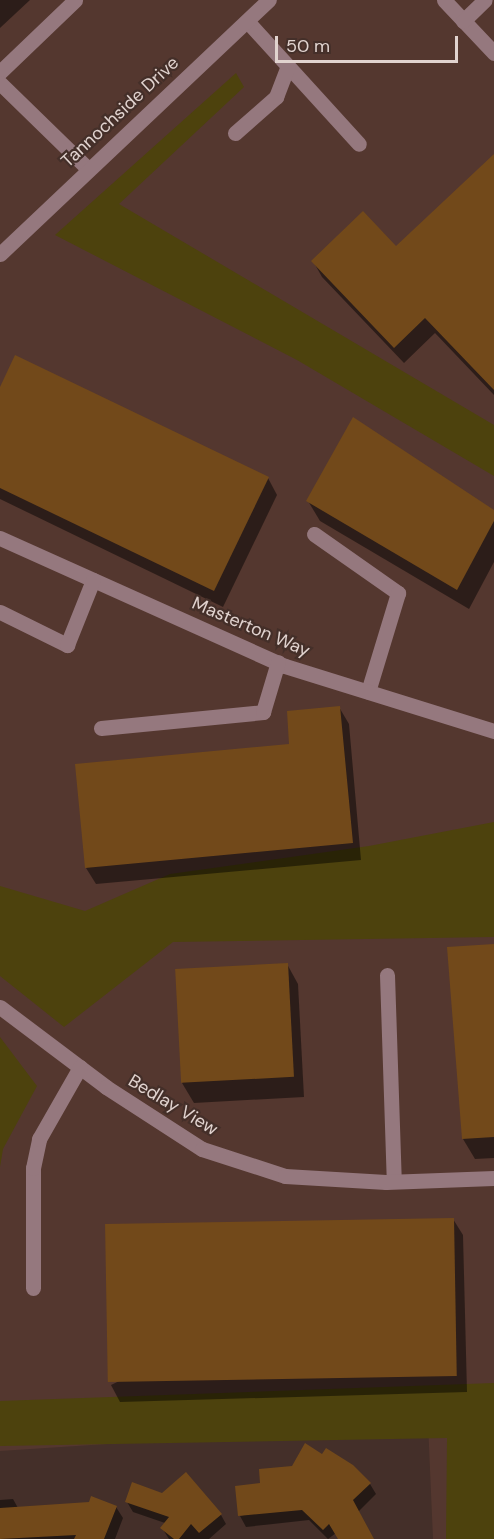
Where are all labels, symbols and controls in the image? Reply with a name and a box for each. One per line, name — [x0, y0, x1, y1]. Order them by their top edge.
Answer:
scale bar — [278, 24, 461, 62]
text: 50 m — [286, 34, 330, 58]
street label: Tannochside Drive — [57, 52, 183, 172]
street label: Masterton Way — [189, 592, 313, 662]
street label: Bedlay View — [124, 1070, 222, 1140]

